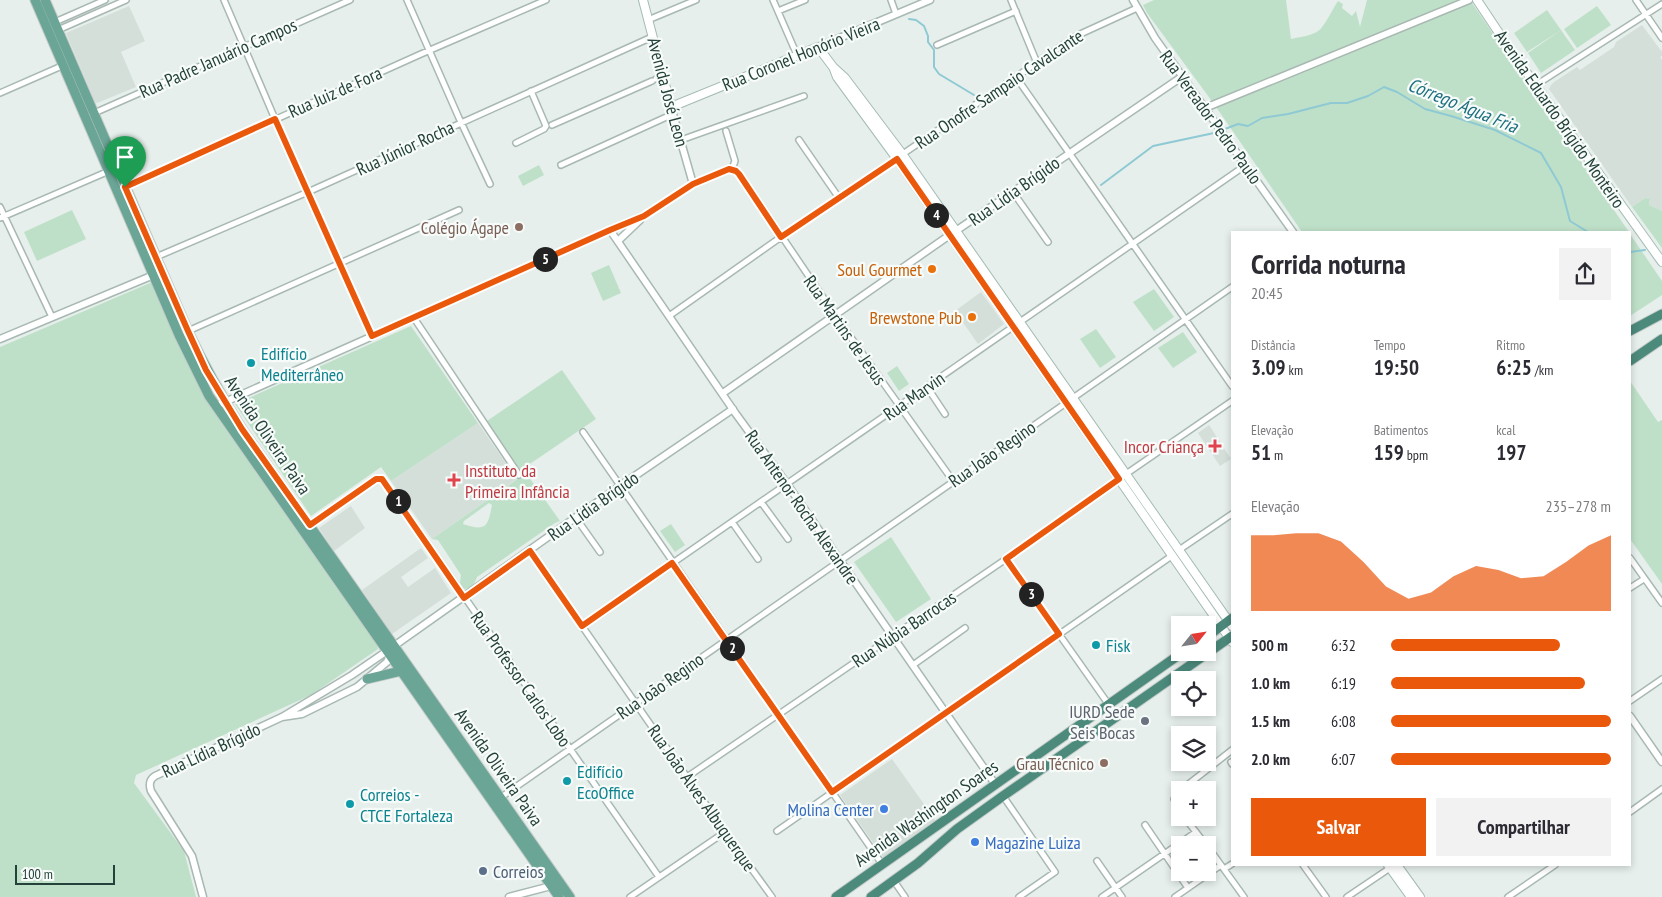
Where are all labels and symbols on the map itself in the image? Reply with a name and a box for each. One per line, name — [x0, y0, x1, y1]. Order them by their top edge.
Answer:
street label: Rua Coronel Honório Vieira — [719, 12, 883, 96]
street label: Rua Padre Januário Campos — [136, 13, 300, 103]
street label: Rua Onofre Sampaio Cavalcante — [910, 24, 1088, 154]
street label: Avenida Eduardo Brígido Monteiro — [1490, 25, 1630, 213]
street label: Avenida José Leon — [642, 35, 694, 149]
street label: Rua Vereador Pedro Paulo — [1155, 46, 1267, 189]
street label: Rua Juiz de Fora — [285, 61, 385, 123]
water label: Córrego Água Fria — [1405, 72, 1523, 138]
street label: Rua Júnior Rocha — [352, 115, 458, 181]
pin — [104, 136, 146, 187]
street label: Rua Lídia Brígido — [964, 151, 1064, 231]
pin: 4 — [924, 202, 948, 228]
place label: Colégio Ágape — [421, 216, 509, 239]
marker: Colégio Ágape — [513, 221, 525, 233]
pin: 5 — [532, 246, 558, 272]
place label: Soul Gourmet — [837, 258, 922, 281]
marker: Soul Gourmet — [926, 263, 938, 275]
street label: Rua Martins de Jesus — [799, 271, 891, 389]
place label: Brewstone Pub — [870, 306, 962, 329]
marker: Brewstone Pub — [966, 311, 978, 323]
place label: Edifício Mediterrâneo — [261, 342, 344, 386]
marker: Edifício Mediterrâneo — [245, 357, 257, 369]
street label: Rua Marvin — [879, 367, 949, 425]
street label: Avenida Oliveira Paiva — [220, 371, 316, 499]
street label: Rua João Regino — [944, 415, 1040, 492]
street label: Rua Antenor Rocha Alexandre — [740, 425, 864, 589]
place label: Incor Criança — [1124, 435, 1204, 458]
marker: Incor Criança — [1208, 439, 1222, 453]
place label: Instituto da Primeira Infância — [465, 459, 570, 503]
street label: Rua Lídia Brígido — [543, 466, 643, 546]
marker: Instituto da Primeira Infância — [447, 473, 461, 487]
pin: 1 — [386, 488, 410, 514]
pin: 3 — [1018, 582, 1044, 606]
street label: Rua Núbia Barrocas — [848, 586, 960, 672]
street label: Rua Professor Carlos Lobo — [466, 607, 577, 751]
north arrow — [1171, 616, 1216, 661]
place label: Fisk — [1106, 634, 1130, 657]
pin: 2 — [720, 636, 744, 660]
marker: Fisk — [1090, 639, 1102, 651]
street label: Rua João Regino — [612, 647, 708, 724]
place label: IURD Sede Seis Bocas — [1069, 700, 1135, 744]
street label: Avenida Oliveira Paiva — [450, 704, 548, 830]
marker: IURD Sede Seis Bocas — [1139, 715, 1151, 727]
street label: Rua Lídia Brígido — [158, 717, 264, 783]
street label: Rua João Alves Albuquerque — [643, 720, 761, 876]
place label: Grau Técnico — [1016, 752, 1094, 775]
street label: Avenida Washington Soares — [850, 755, 1002, 871]
marker: Grau Técnico — [1098, 757, 1110, 769]
place label: Edifício EcoOffice — [577, 760, 635, 804]
marker: Edifício EcoOffice — [561, 775, 573, 787]
place label: Correios - CTCE Fortaleza — [360, 783, 453, 827]
marker: Correios - CTCE Fortaleza — [344, 798, 356, 810]
place label: Molina Center — [787, 798, 874, 821]
marker: Molina Center — [878, 803, 890, 815]
place label: Magazine Luiza — [985, 831, 1081, 854]
marker: Magazine Luiza — [969, 836, 981, 848]
place label: Correios — [493, 860, 544, 883]
scale bar — [15, 862, 115, 885]
marker: Correios — [477, 865, 489, 877]

